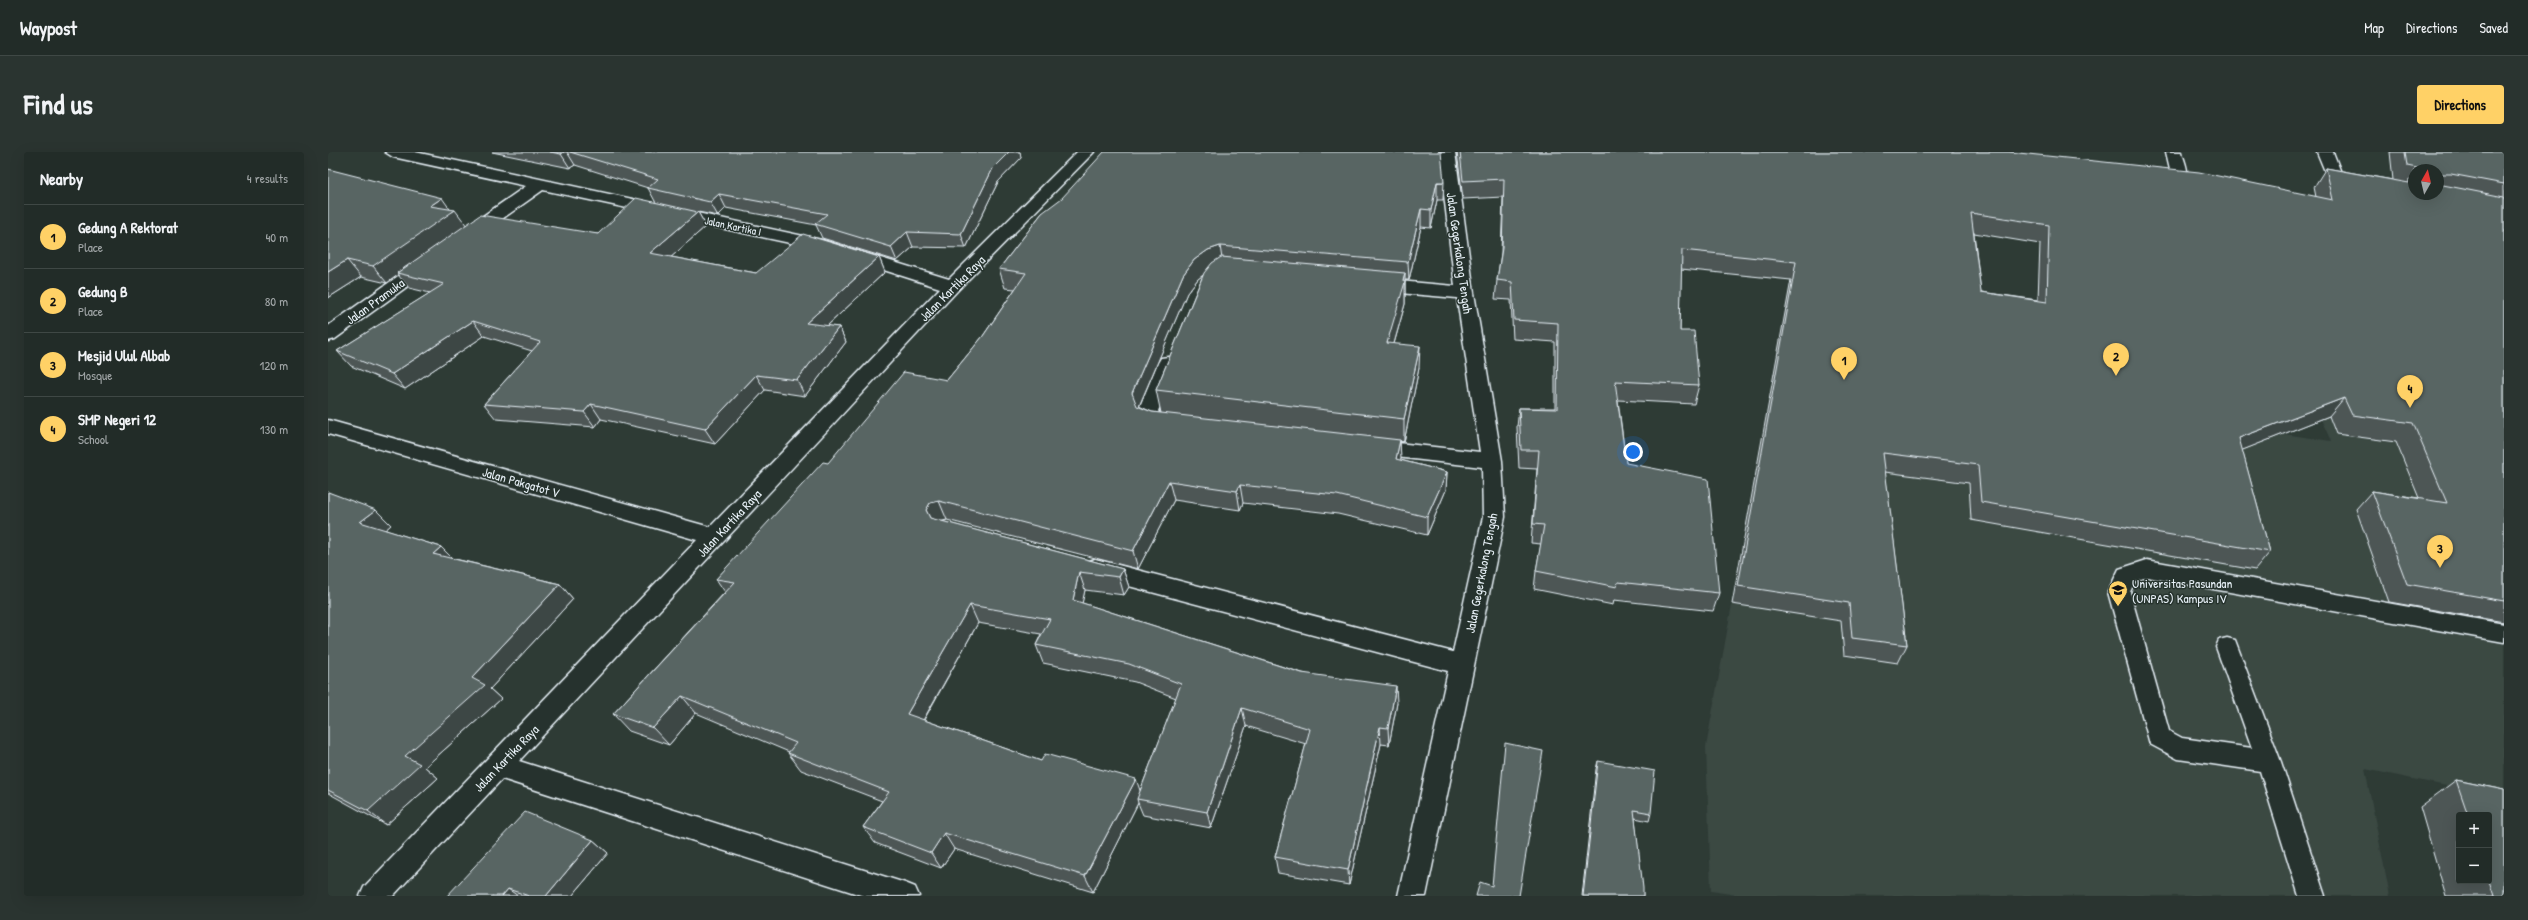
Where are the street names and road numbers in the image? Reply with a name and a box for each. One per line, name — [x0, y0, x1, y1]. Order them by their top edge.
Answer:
street label: Jalan Gegerkalong Tengah — [1443, 191, 1477, 315]
street label: Jalan Kartika I — [703, 213, 763, 239]
street label: Jalan Kartika Raya — [915, 251, 989, 325]
street label: Jalan Pramuka — [342, 274, 408, 328]
street label: Jalan Pakgatot V — [480, 462, 562, 502]
street label: Jalan Kartika Raya — [693, 485, 765, 561]
street label: Jalan Gegerkalong Tengah — [1461, 511, 1502, 635]
street label: Jalan Kartika Raya — [469, 721, 543, 795]

